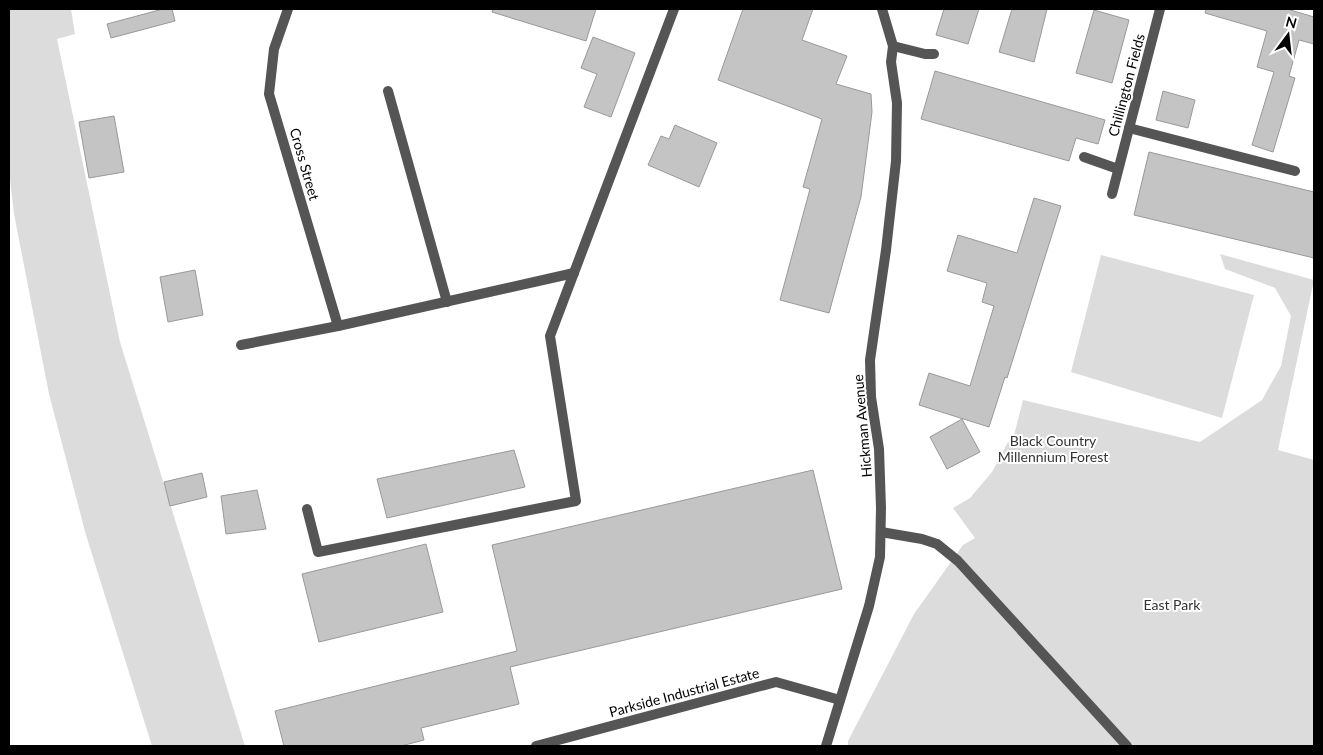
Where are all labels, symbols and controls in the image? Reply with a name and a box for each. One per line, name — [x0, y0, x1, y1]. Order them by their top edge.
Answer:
north arrow — [1263, 10, 1313, 60]
text: N — [1284, 12, 1299, 32]
street label: Chillington Fields — [1104, 32, 1148, 138]
street label: Cross Street — [287, 126, 323, 202]
street label: Hickman Avenue — [849, 374, 875, 478]
park label: Black Country Millennium Forest — [998, 432, 1108, 465]
park label: East Park — [1144, 596, 1201, 613]
street label: Parkside Industrial Estate — [607, 664, 761, 720]

